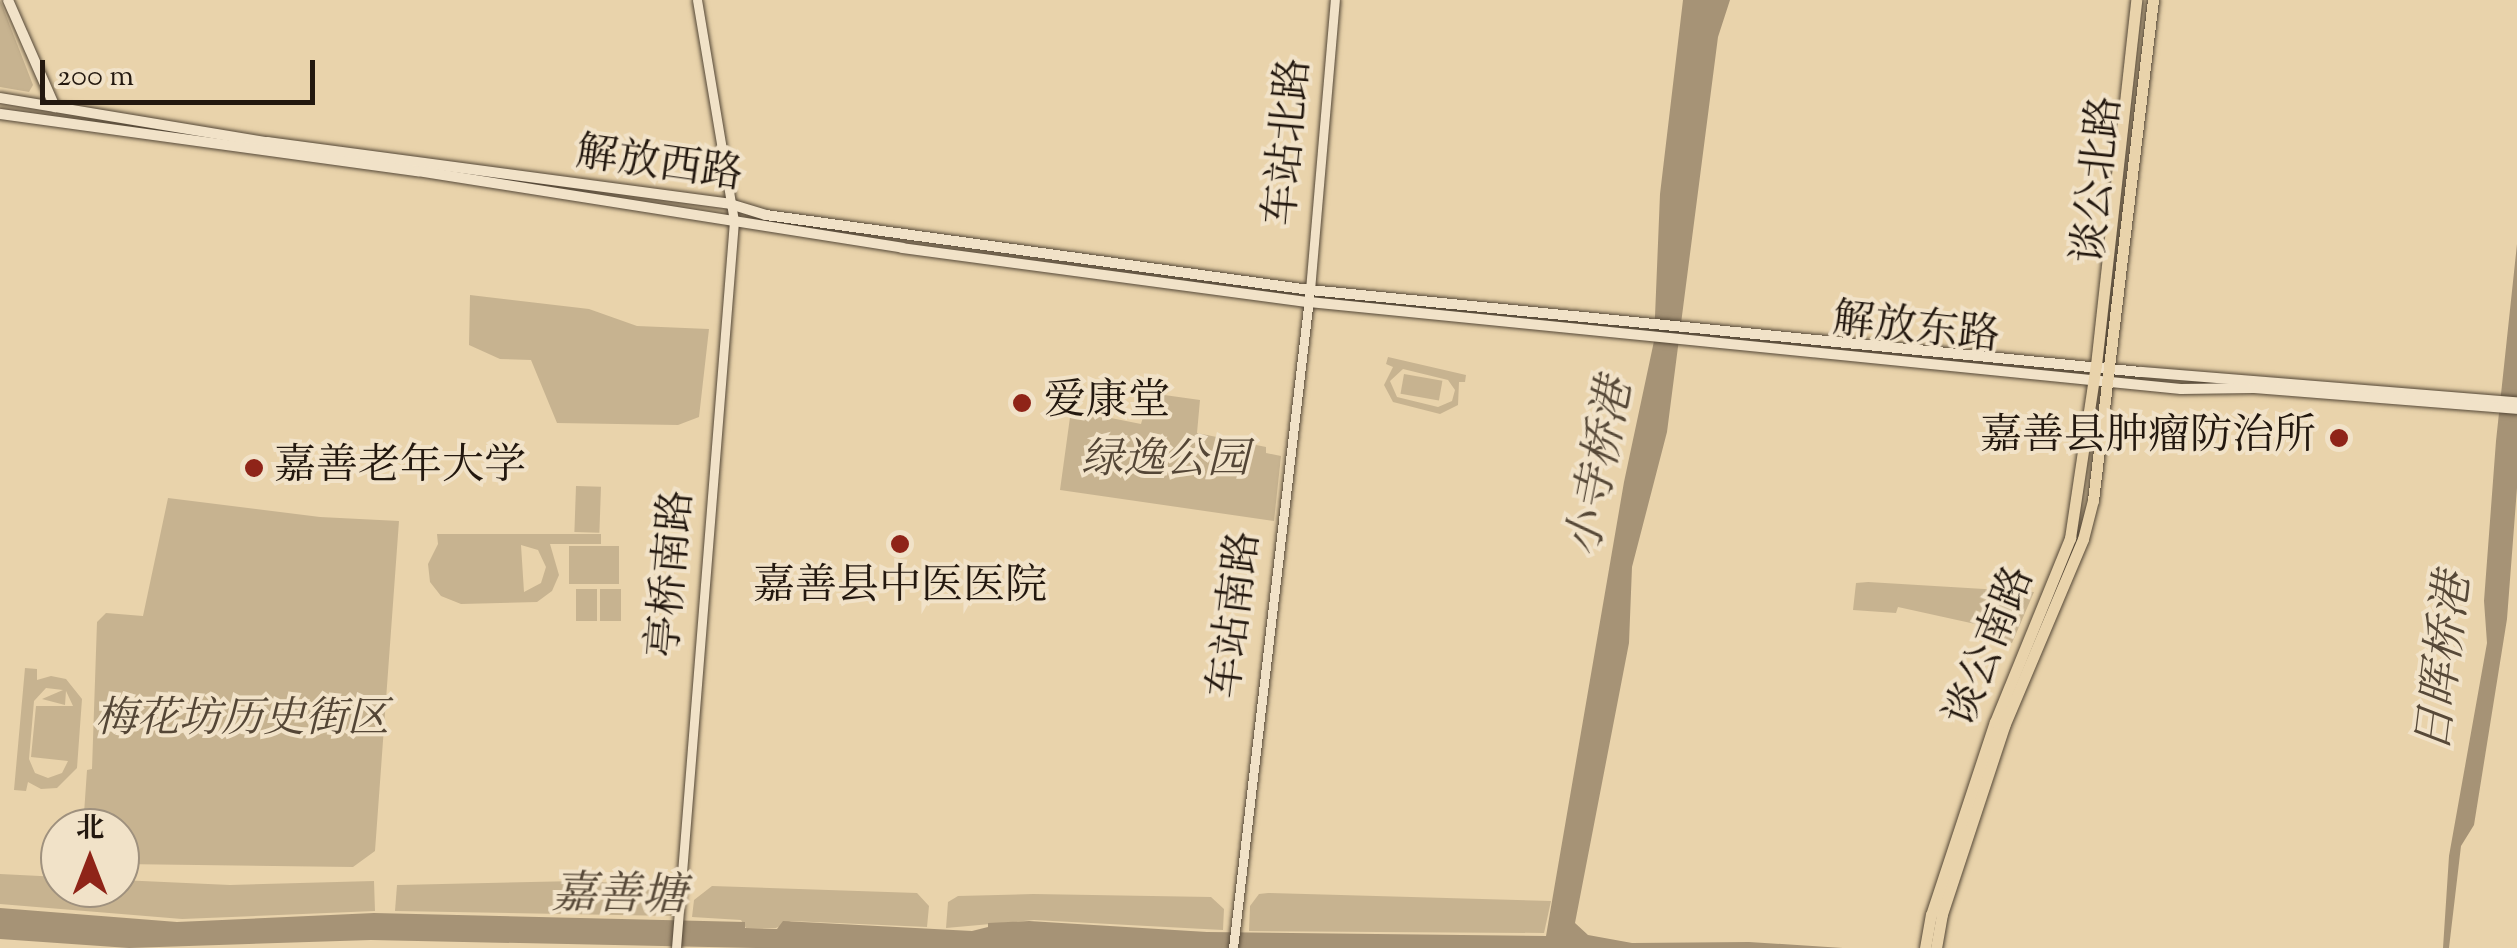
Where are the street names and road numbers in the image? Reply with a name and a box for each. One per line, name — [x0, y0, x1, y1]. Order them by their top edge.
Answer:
street label: 车站北路 — [1258, 56, 1322, 228]
street label: 谈公北路 — [2066, 94, 2134, 266]
street label: 解放西路 — [572, 129, 746, 203]
street label: 解放东路 — [1830, 296, 2002, 364]
street label: 亭桥南路 — [641, 488, 705, 660]
street label: 车站南路 — [1202, 529, 1272, 701]
street label: 谈公南路 — [1937, 560, 2047, 734]

